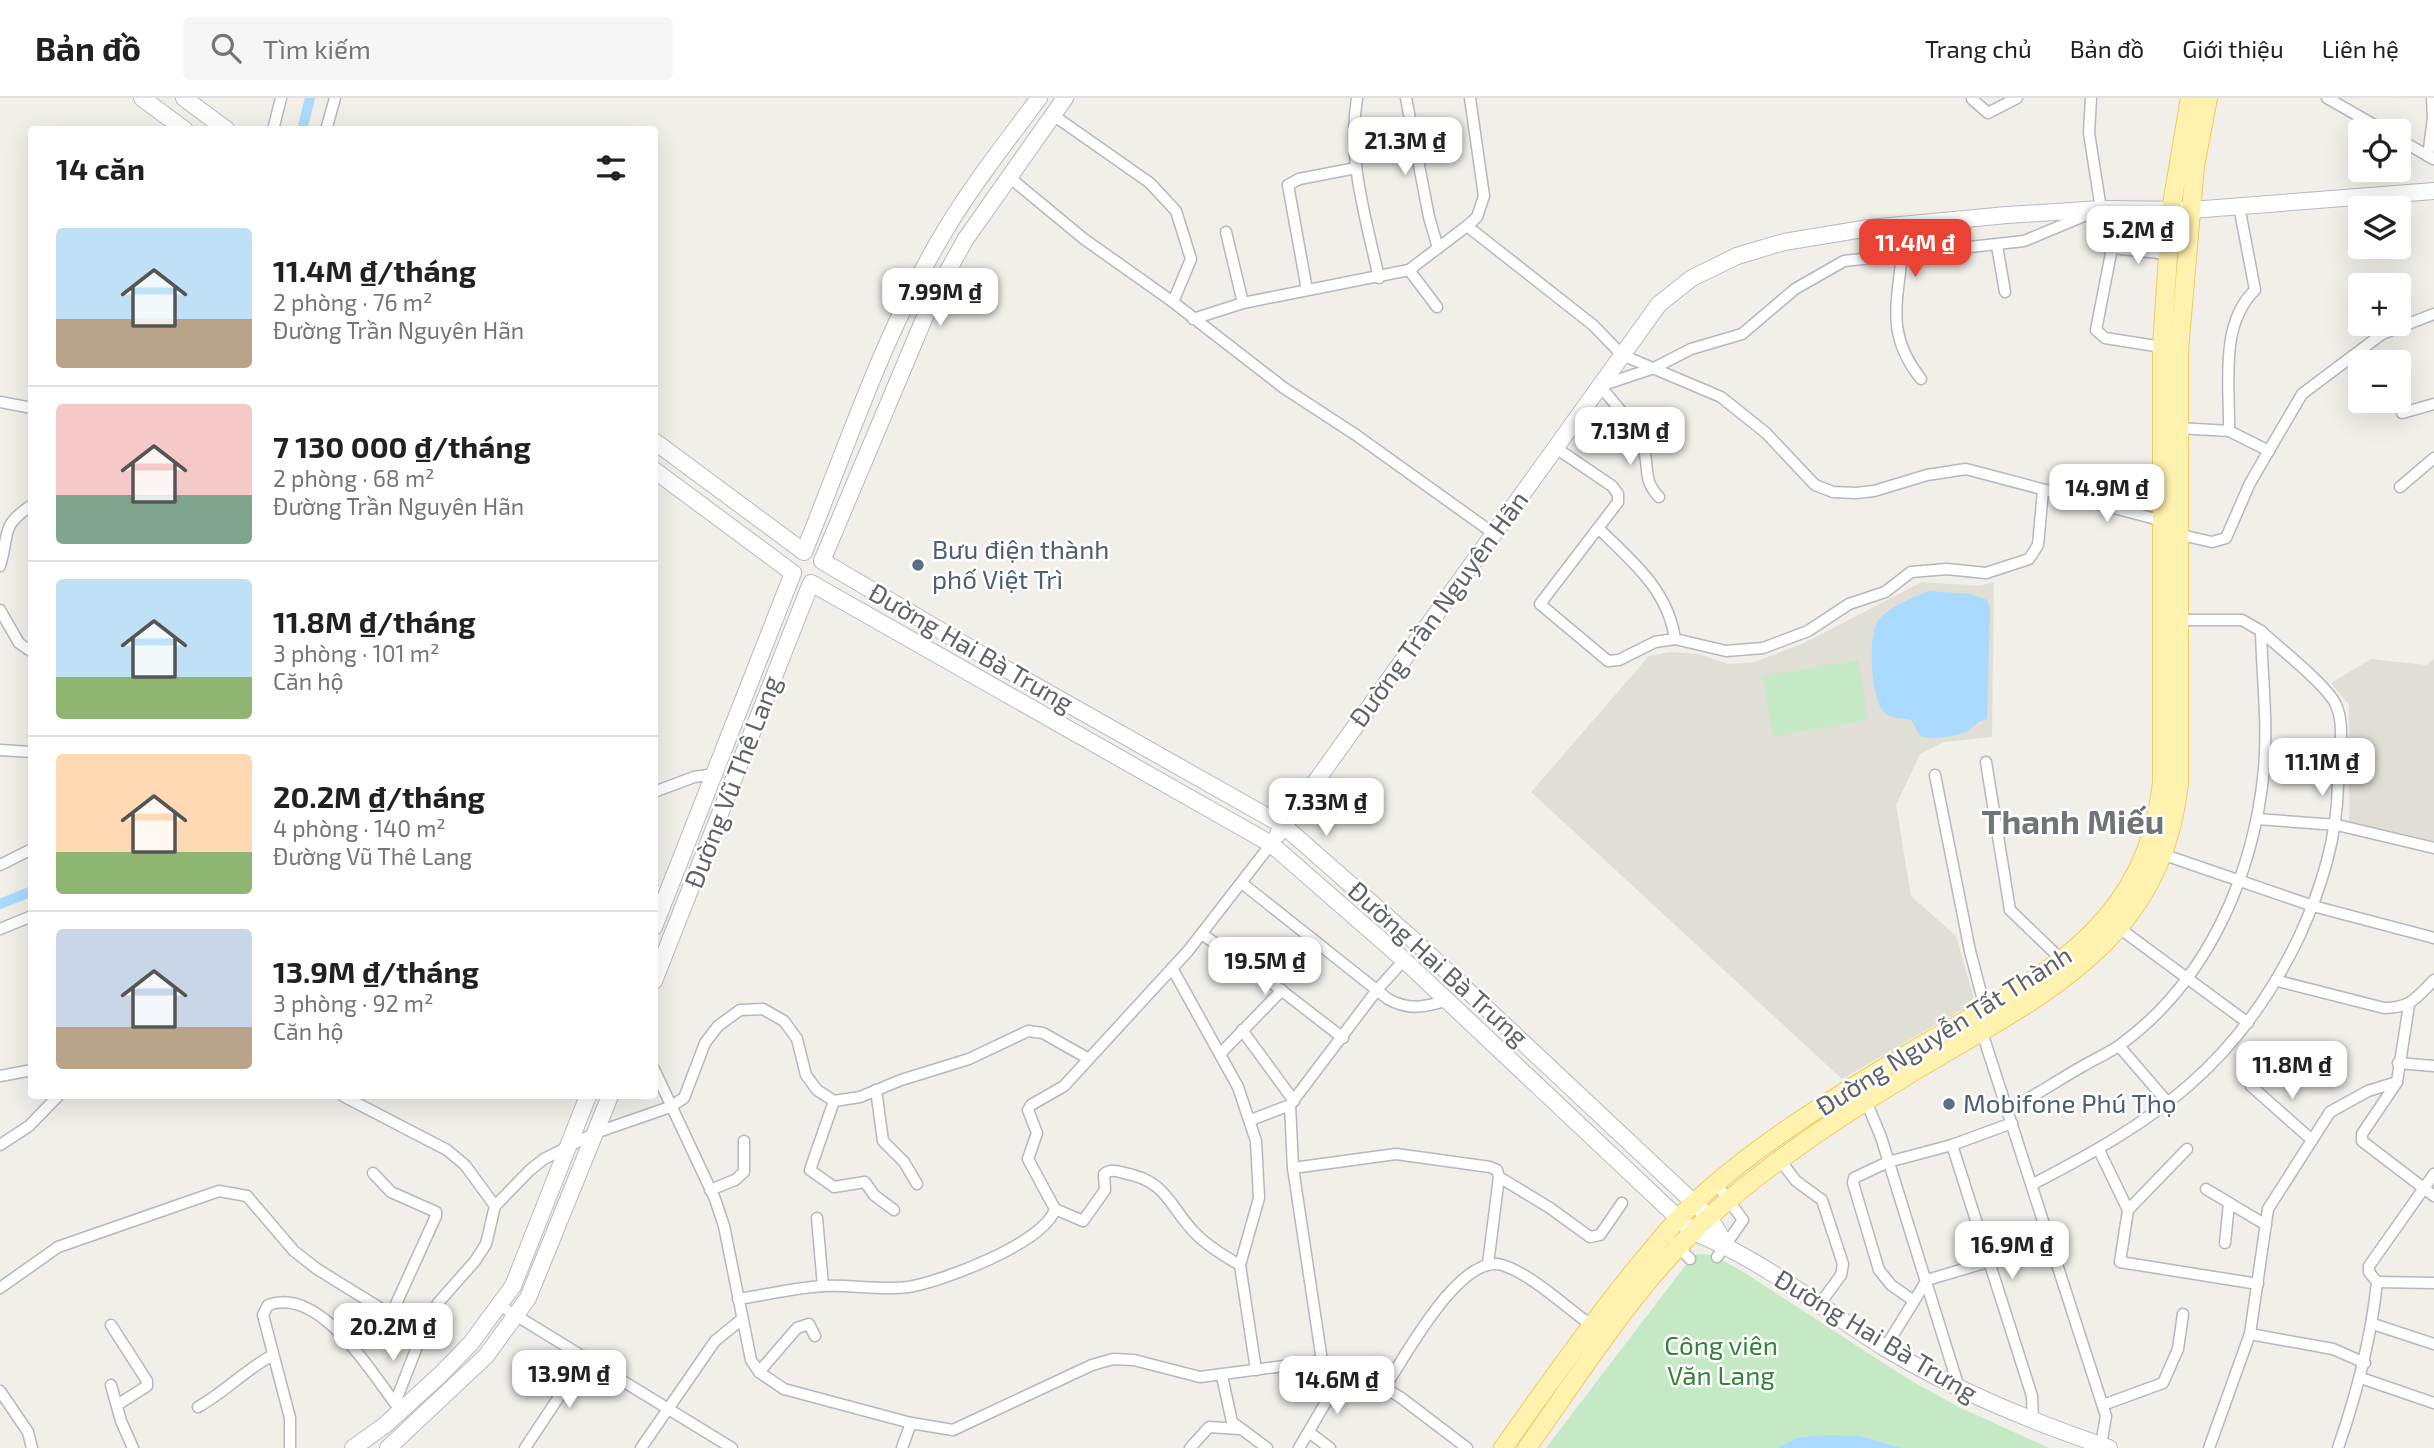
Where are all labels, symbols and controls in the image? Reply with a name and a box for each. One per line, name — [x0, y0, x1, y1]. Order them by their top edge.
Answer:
search box — [183, 17, 673, 80]
text: Bản đồ — [35, 28, 141, 68]
icon: search — [207, 29, 245, 67]
text: Tìm kiếm — [263, 33, 371, 64]
text: Trang chủ — [1925, 34, 2032, 63]
text: Bản đồ — [2070, 34, 2144, 63]
text: Giới thiệu — [2182, 34, 2284, 63]
text: Liên hệ — [2322, 34, 2399, 63]
pin: 21.3M ₫ — [1340, 118, 1470, 177]
map controls — [2348, 119, 2411, 413]
button: locate — [2348, 119, 2411, 182]
text: 21.3M ₫ — [1364, 126, 1446, 154]
icon: filters — [592, 149, 630, 187]
text: 14 căn — [56, 150, 145, 186]
button: layers — [2348, 196, 2411, 259]
pin: 5.2M ₫ — [2081, 206, 2195, 266]
text: 5.2M ₫ — [2102, 215, 2174, 243]
pin: 11.4M ₫ — [1850, 220, 1980, 279]
text: 11.4M ₫ — [1875, 228, 1955, 256]
text: 11.4M ₫/tháng — [273, 252, 476, 288]
icon: home — [112, 256, 196, 340]
pin: 7.99M ₫ — [875, 268, 1005, 328]
button: + — [2348, 273, 2411, 336]
text: 7.99M ₫ — [898, 277, 982, 305]
text: 2 phòng · 76 m² — [273, 288, 432, 316]
text: Đường Trần Nguyên Hãn — [273, 316, 524, 344]
button: − — [2348, 350, 2411, 413]
pin: 7.13M ₫ — [1565, 408, 1695, 467]
text: 7.13M ₫ — [1591, 416, 1669, 444]
text: 7 130 000 ₫/tháng — [273, 428, 531, 464]
icon: home — [112, 432, 196, 516]
text: 2 phòng · 68 m² — [273, 464, 435, 492]
pin: 14.9M ₫ — [2042, 464, 2172, 524]
text: 14.9M ₫ — [2065, 473, 2149, 501]
street label: Đường Trần Nguyên Hãn — [1342, 484, 1534, 732]
text: Đường Trần Nguyên Hãn — [273, 492, 524, 520]
place label: Bưu điện thành phố Việt Trì — [932, 533, 1109, 594]
marker: Bưu điện thành phố Việt Trì — [910, 557, 926, 573]
street label: Đường Hai Bà Trưng — [864, 576, 1080, 718]
text: 11.8M ₫/tháng — [273, 603, 476, 639]
icon: home — [112, 607, 196, 691]
text: 3 phòng · 101 m² — [273, 639, 440, 667]
text: Căn hộ — [273, 667, 344, 695]
street label: Đường Vũ Thê Lang — [677, 671, 786, 892]
pin: 11.1M ₫ — [2257, 738, 2387, 798]
text: 11.1M ₫ — [2285, 747, 2359, 775]
text: 20.2M ₫/tháng — [273, 778, 485, 814]
pin: 7.33M ₫ — [1261, 778, 1391, 838]
icon: home — [112, 782, 196, 866]
text: 7.33M ₫ — [1285, 787, 1367, 815]
district label: Thanh Miếu — [1982, 801, 2164, 841]
text: 4 phòng · 140 m² — [273, 814, 446, 842]
text: Đường Vũ Thê Lang — [273, 842, 472, 870]
street label: Đường Hai Bà Trưng — [1343, 874, 1535, 1052]
pin: 19.5M ₫ — [1200, 937, 1330, 997]
street label: Đường Nguyễn Tất Thành — [1810, 938, 2077, 1121]
text: 19.5M ₫ — [1224, 946, 1306, 974]
text: 13.9M ₫/tháng — [273, 953, 479, 989]
icon: home — [112, 957, 196, 1041]
text: 3 phòng · 92 m² — [273, 989, 433, 1017]
text: Căn hộ — [273, 1017, 344, 1045]
pin: 11.8M ₫ — [2227, 1042, 2357, 1101]
text: 11.8M ₫ — [2252, 1050, 2332, 1078]
place label: Mobifone Phú Thọ — [1963, 1087, 2177, 1118]
marker: Mobifone Phú Thọ — [1941, 1096, 1957, 1112]
pin: 16.9M ₫ — [1947, 1222, 2077, 1281]
text: 16.9M ₫ — [1971, 1230, 2053, 1258]
street label: Đường Hai Bà Trưng — [1770, 1262, 1984, 1408]
pin: 20.2M ₫ — [328, 1304, 458, 1363]
text: 20.2M ₫ — [350, 1312, 436, 1340]
park label: Công viên Văn Lang — [1664, 1329, 1778, 1390]
pin: 13.9M ₫ — [504, 1350, 634, 1410]
pin: 14.6M ₫ — [1272, 1356, 1402, 1416]
text: 13.9M ₫ — [528, 1359, 610, 1387]
text: 14.6M ₫ — [1295, 1365, 1379, 1393]

